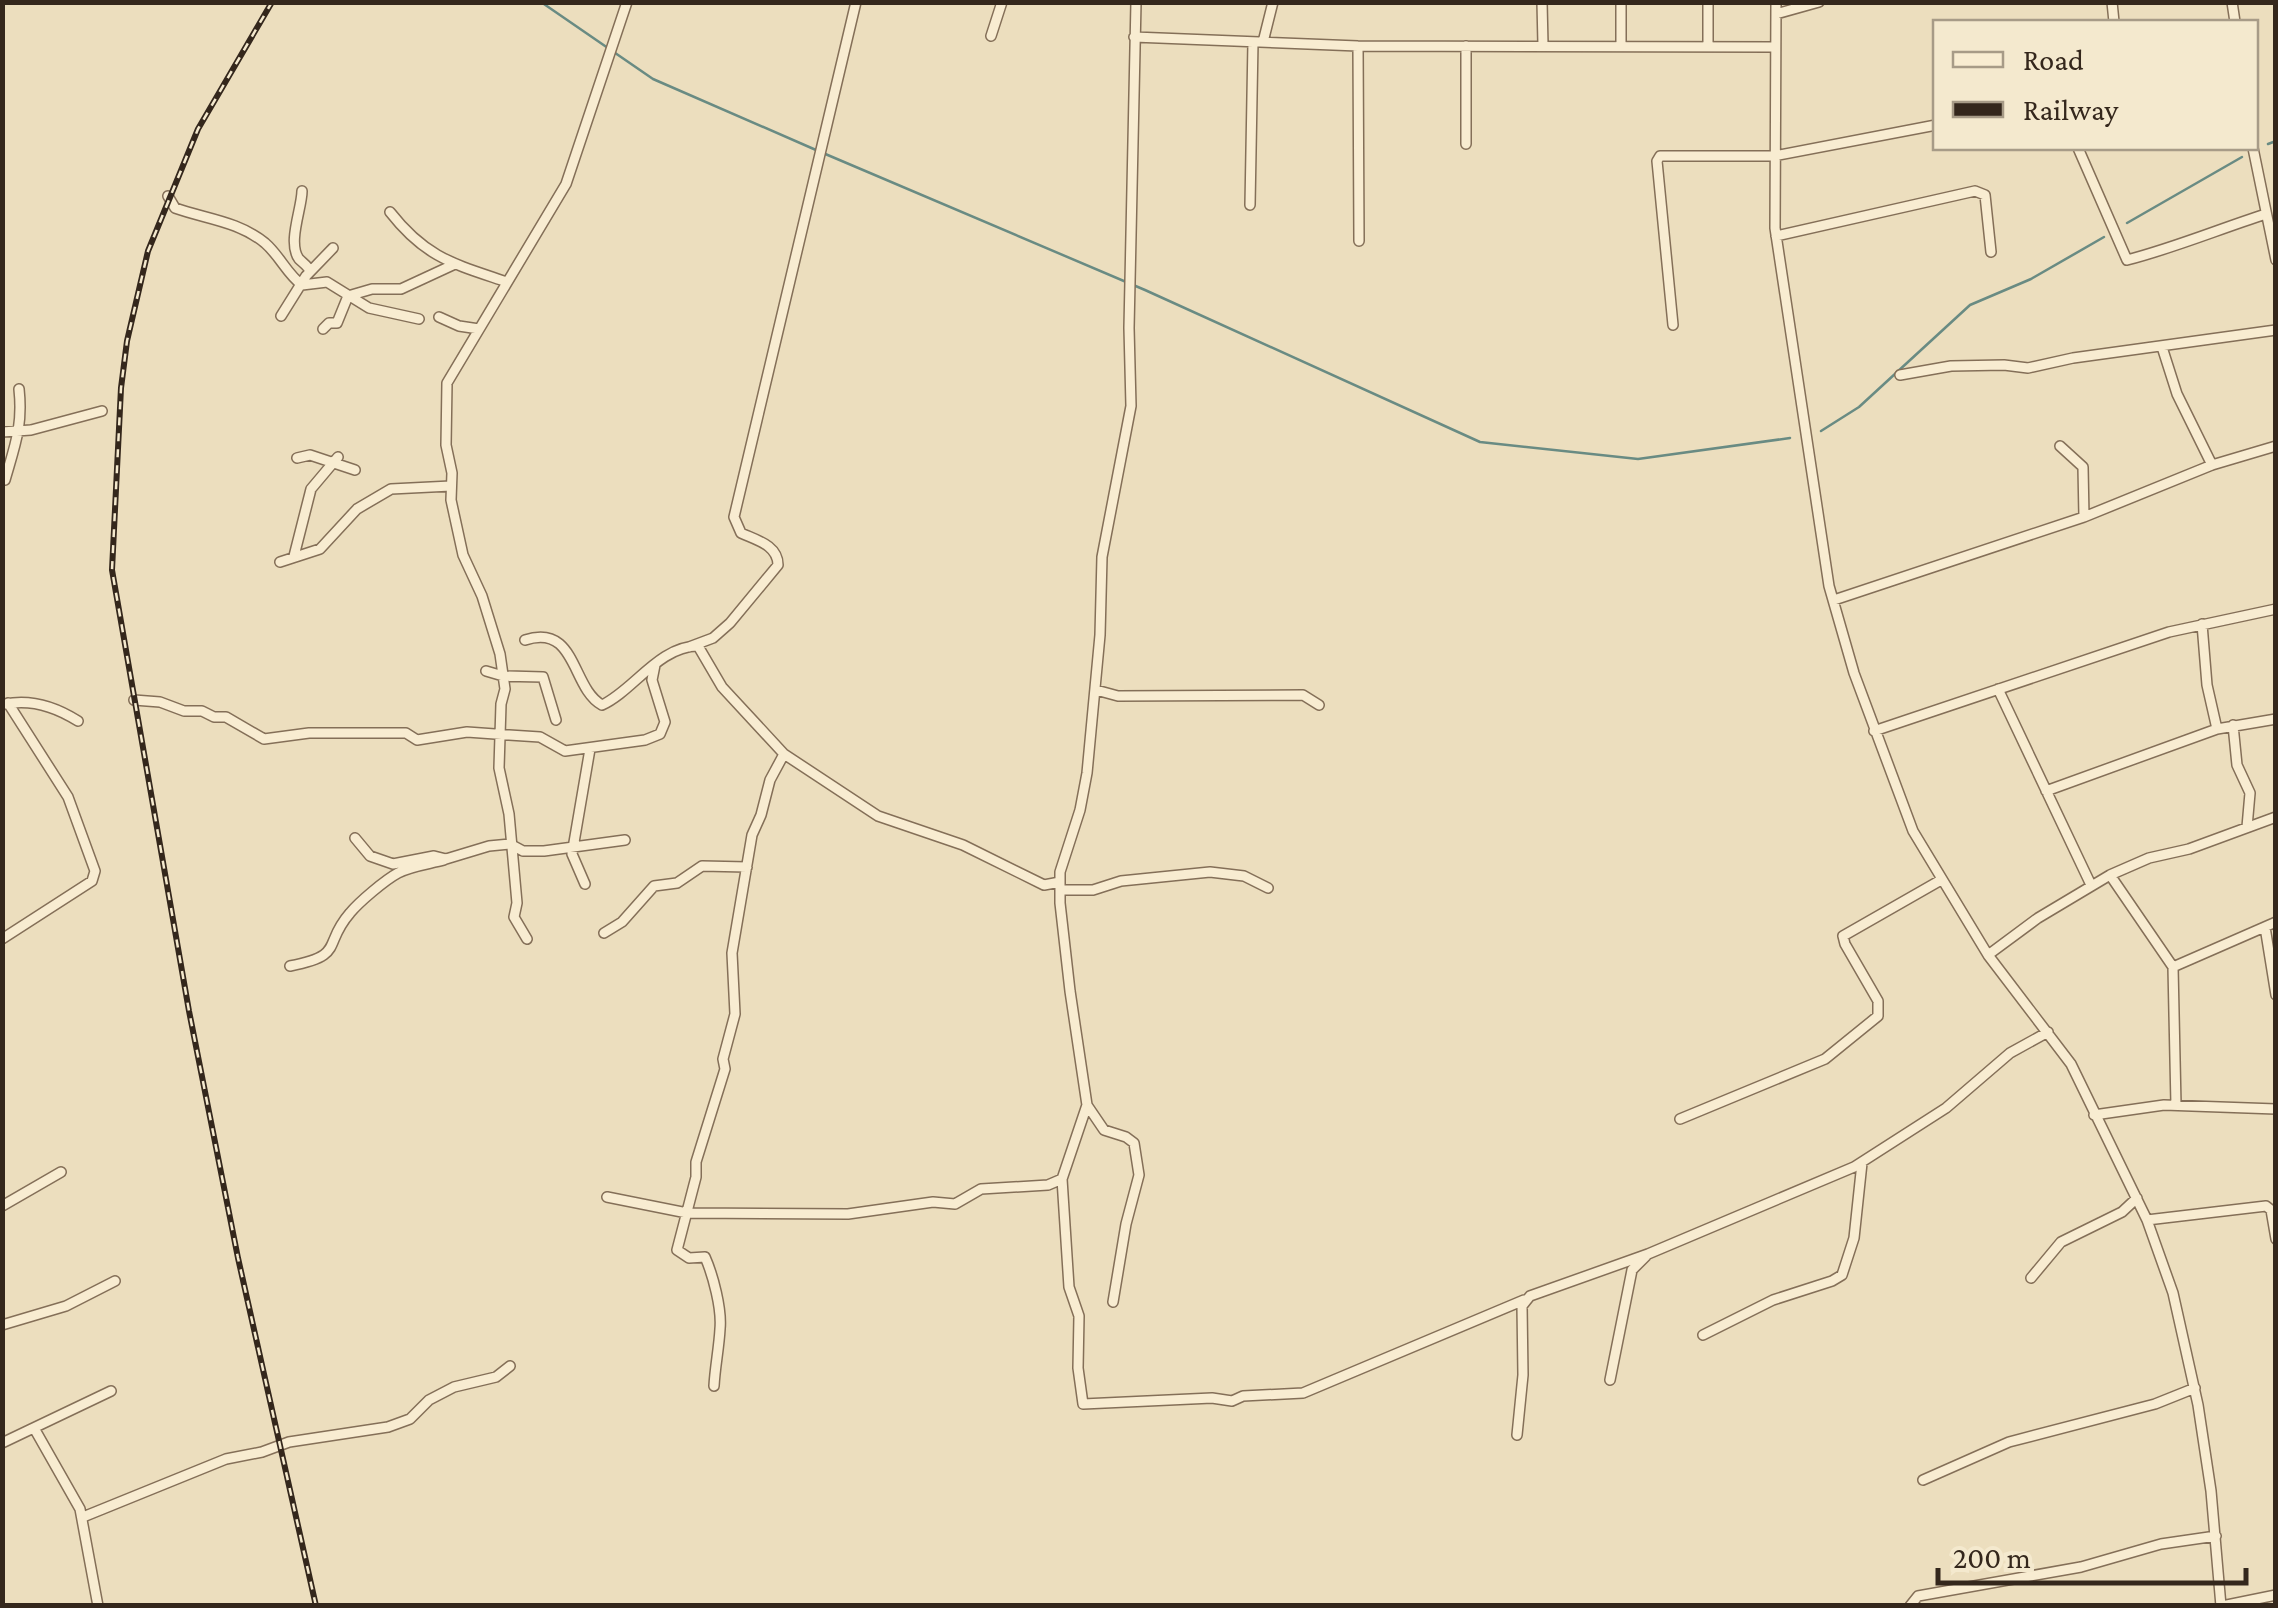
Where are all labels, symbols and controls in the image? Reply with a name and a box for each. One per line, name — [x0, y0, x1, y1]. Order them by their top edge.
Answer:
legend — [1933, 20, 2258, 150]
text: Road — [2023, 43, 2084, 76]
text: Railway — [2023, 93, 2119, 127]
scale bar — [1938, 1523, 2246, 1585]
text: 200 m — [1953, 1541, 2031, 1574]

